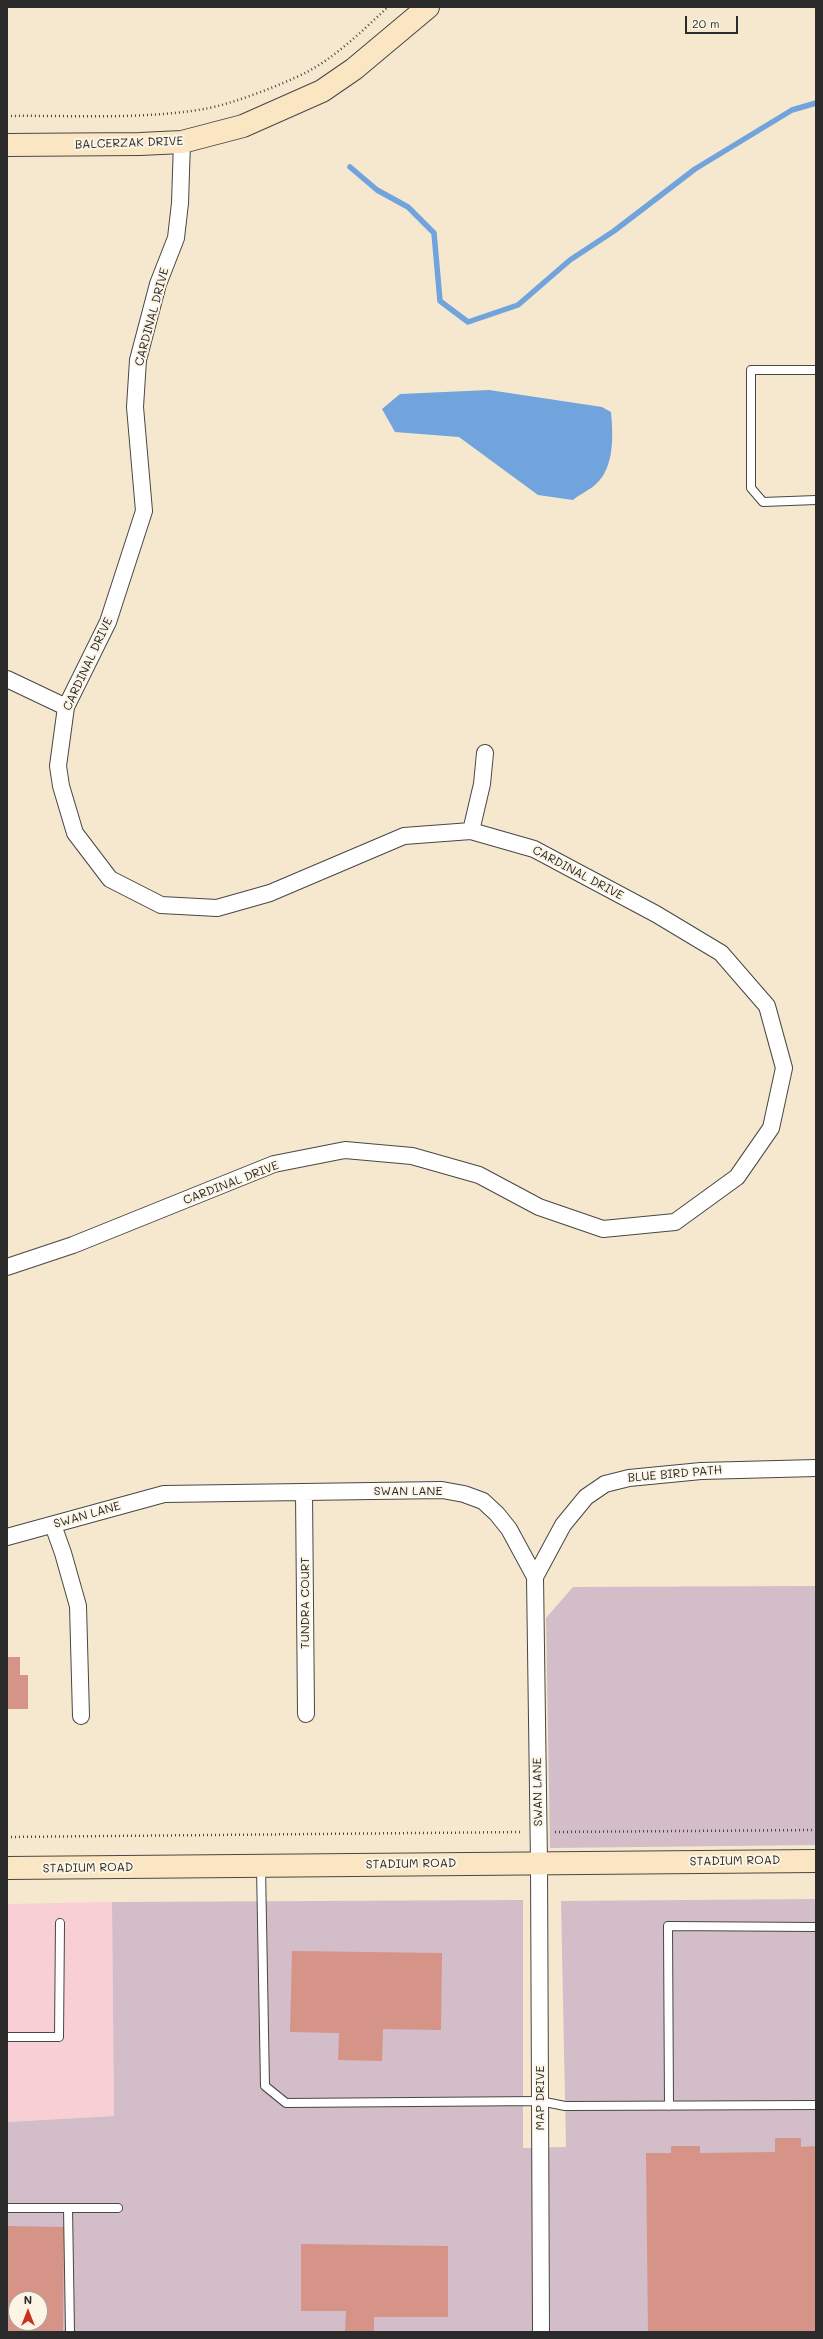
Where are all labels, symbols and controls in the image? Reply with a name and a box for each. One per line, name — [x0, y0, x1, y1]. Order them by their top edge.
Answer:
scale bar — [687, 8, 740, 34]
text: 20 m — [692, 15, 720, 31]
street label: BALCERZAK DRIVE — [75, 134, 183, 152]
street label: CARDINAL DRIVE — [132, 266, 172, 368]
street label: CARDINAL DRIVE — [60, 615, 116, 713]
street label: CARDINAL DRIVE — [530, 843, 626, 903]
street label: CARDINAL DRIVE — [181, 1158, 281, 1208]
street label: BLUE BIRD PATH — [627, 1463, 723, 1485]
street label: SWAN LANE — [374, 1484, 442, 1498]
street label: SWAN LANE — [52, 1499, 122, 1531]
street label: TUNDRA COURT — [298, 1557, 312, 1649]
street label: SWAN LANE — [530, 1758, 546, 1826]
street label: STADIUM ROAD — [690, 1853, 780, 1869]
street label: STADIUM ROAD — [366, 1856, 456, 1872]
street label: STADIUM ROAD — [43, 1860, 133, 1876]
street label: MAP DRIVE — [533, 2066, 547, 2130]
north arrow — [8, 2291, 48, 2331]
text: N — [24, 2292, 32, 2307]

